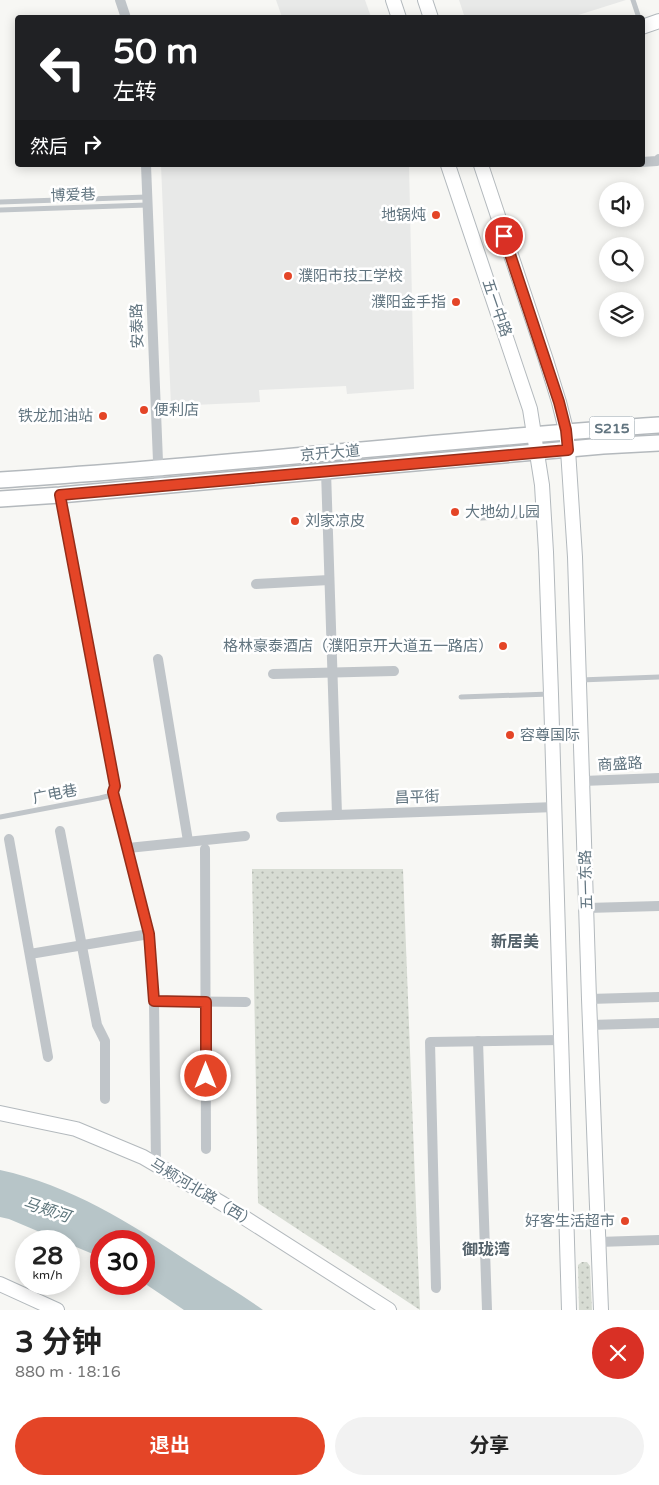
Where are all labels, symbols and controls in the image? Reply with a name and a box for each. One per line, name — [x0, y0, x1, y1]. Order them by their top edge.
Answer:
text: 50 m — [113, 31, 198, 73]
icon: left — [30, 35, 95, 100]
text: 左转 — [113, 79, 157, 105]
icon: right — [78, 130, 106, 158]
text: 然后 — [30, 136, 68, 158]
map controls — [599, 182, 644, 337]
button: sound — [599, 182, 644, 227]
street label: 博爱巷 — [50, 185, 96, 205]
place label: 地锅炖 — [381, 206, 426, 224]
marker: 地锅炖 — [430, 209, 442, 221]
pin — [483, 215, 525, 257]
icon: arrive — [490, 222, 518, 250]
button: search — [599, 237, 644, 282]
place label: 濮阳市技工学校 — [298, 267, 403, 285]
marker: 濮阳市技工学校 — [282, 270, 294, 282]
street label: 五一中路 — [479, 277, 515, 339]
button: layers — [599, 292, 644, 337]
place label: 濮阳金手指 — [371, 293, 446, 311]
marker: 濮阳金手指 — [450, 296, 462, 308]
street label: 安泰路 — [127, 303, 147, 349]
place label: 便利店 — [154, 401, 199, 419]
marker: 便利店 — [138, 404, 150, 416]
place label: 铁龙加油站 — [18, 407, 93, 425]
marker: 铁龙加油站 — [97, 410, 109, 422]
road number: S215 — [590, 416, 634, 439]
street label: 京开大道 — [299, 441, 361, 465]
place label: 大地幼儿园 — [465, 503, 540, 521]
marker: 大地幼儿园 — [449, 506, 461, 518]
place label: 刘家凉皮 — [305, 512, 365, 530]
marker: 刘家凉皮 — [289, 515, 301, 527]
place label: 格林豪泰酒店（濮阳京开大道五一路店） — [223, 637, 493, 655]
marker: 格林豪泰酒店（濮阳京开大道五一路店） — [497, 640, 509, 652]
place label: 容尊国际 — [520, 726, 580, 744]
marker: 容尊国际 — [504, 729, 516, 741]
street label: 商盛路 — [597, 754, 643, 774]
street label: 广电巷 — [31, 781, 79, 807]
street label: 昌平街 — [394, 787, 440, 807]
street label: 五一东路 — [576, 850, 596, 910]
district label: 新居美 — [491, 932, 539, 952]
position arrow — [179, 1049, 231, 1101]
street label: 马颊河北路（西） — [147, 1154, 259, 1232]
water label: 马颊河 — [21, 1193, 75, 1228]
place label: 好客生活超市 — [525, 1212, 615, 1230]
marker: 好客生活超市 — [619, 1215, 631, 1227]
speed limit sign: 30 — [90, 1230, 155, 1295]
district label: 御珑湾 — [462, 1240, 510, 1260]
text: 28 — [32, 1241, 63, 1271]
text: km/h — [32, 1268, 63, 1282]
text: 3 分钟 — [15, 1324, 102, 1361]
button: close — [592, 1327, 644, 1379]
text: 880 m · 18:16 — [15, 1362, 121, 1382]
button: 退出 — [15, 1417, 325, 1475]
button: 分享 — [335, 1417, 644, 1475]

